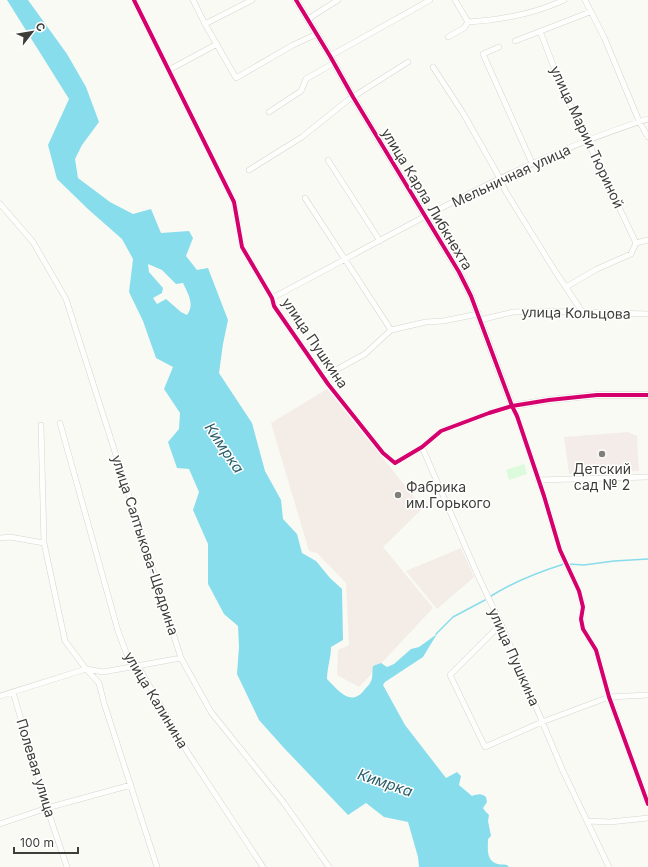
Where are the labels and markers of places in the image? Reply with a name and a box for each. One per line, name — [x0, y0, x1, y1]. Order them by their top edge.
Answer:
marker: Детский сад № 2 — [597, 449, 607, 459]
place label: Детский сад № 2 — [573, 460, 631, 493]
place label: Фабрика им.Горького — [406, 478, 491, 511]
marker: Фабрика им.Горького — [393, 490, 403, 500]

